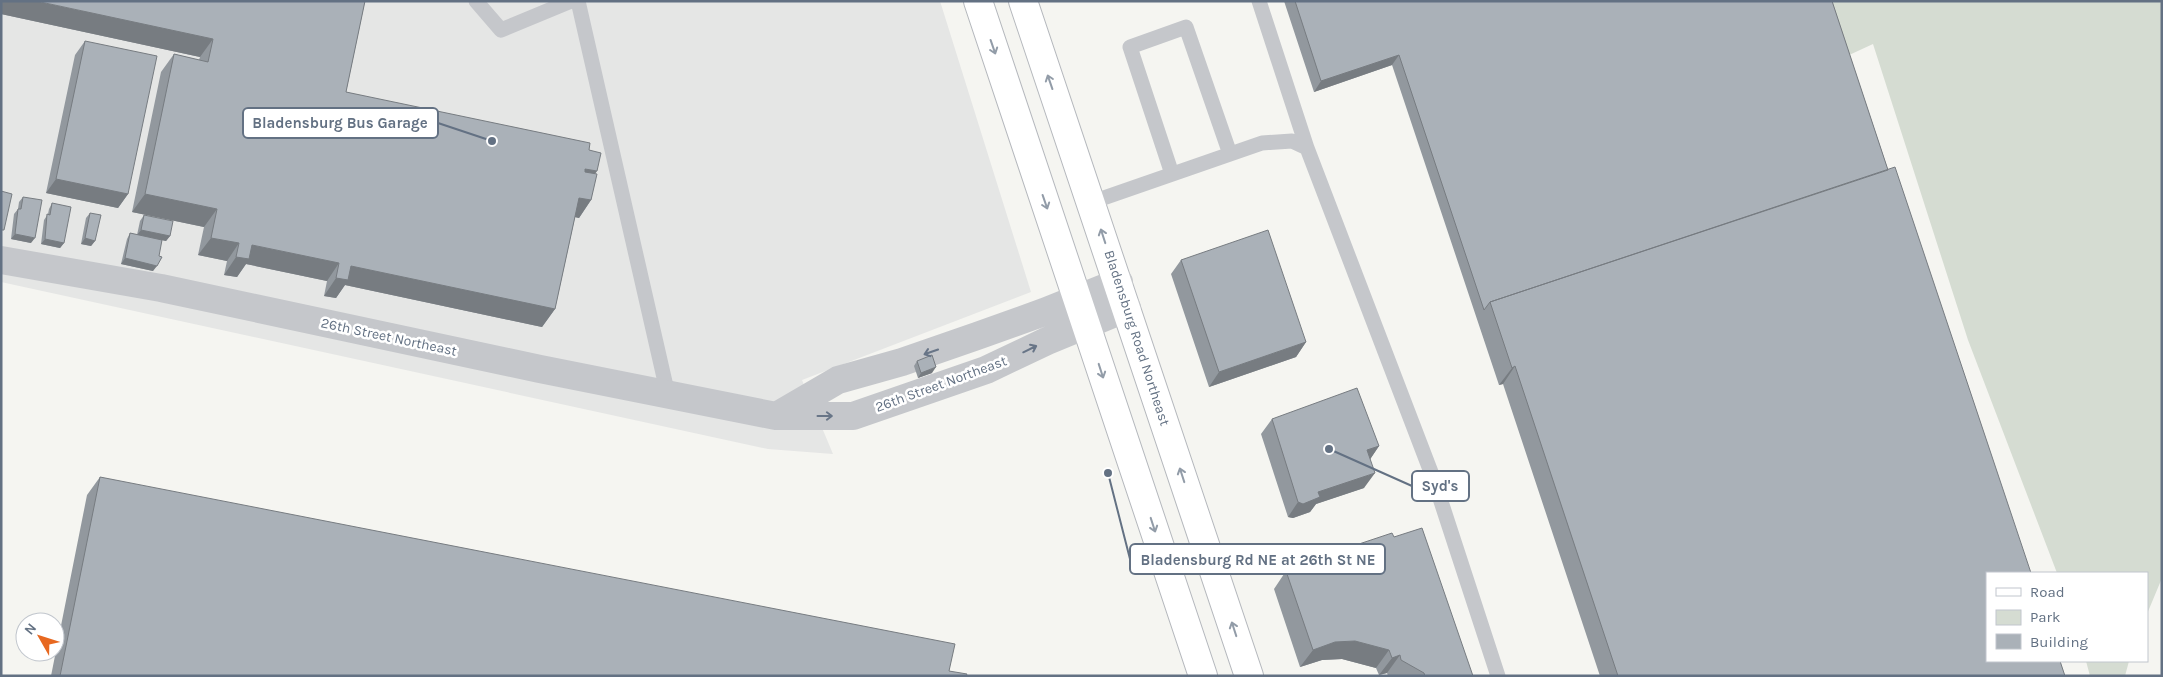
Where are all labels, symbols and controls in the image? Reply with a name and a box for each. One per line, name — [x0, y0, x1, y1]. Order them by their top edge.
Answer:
one-way arrow — [989, 39, 998, 55]
one-way arrow — [1045, 74, 1055, 90]
callout: Bladensburg Bus Garage — [243, 108, 438, 138]
text: Bladensburg Bus Garage — [252, 114, 428, 132]
one-way arrow — [1040, 193, 1050, 209]
one-way arrow — [1097, 228, 1107, 244]
street label: Bladensburg Road Northeast — [1101, 248, 1173, 428]
street label: 26th Street Northeast — [320, 314, 458, 360]
one-way arrow — [1022, 344, 1037, 354]
one-way arrow — [923, 348, 939, 357]
street label: 26th Street Northeast — [873, 352, 1009, 416]
one-way arrow — [1097, 363, 1107, 379]
one-way arrow — [816, 411, 833, 421]
one-way arrow — [1177, 468, 1187, 484]
callout: Syd's — [1412, 471, 1469, 501]
text: Syd's — [1422, 477, 1459, 495]
one-way arrow — [1148, 517, 1158, 533]
callout: Bladensburg Rd NE at 26th St NE — [1130, 544, 1385, 574]
text: Bladensburg Rd NE at 26th St NE — [1141, 551, 1375, 569]
legend — [1986, 572, 2148, 662]
text: Road — [2030, 583, 2065, 601]
text: Park — [2030, 608, 2060, 626]
north arrow — [15, 612, 65, 662]
text: N — [21, 620, 40, 638]
one-way arrow — [1229, 622, 1238, 638]
text: Building — [2030, 633, 2088, 651]

